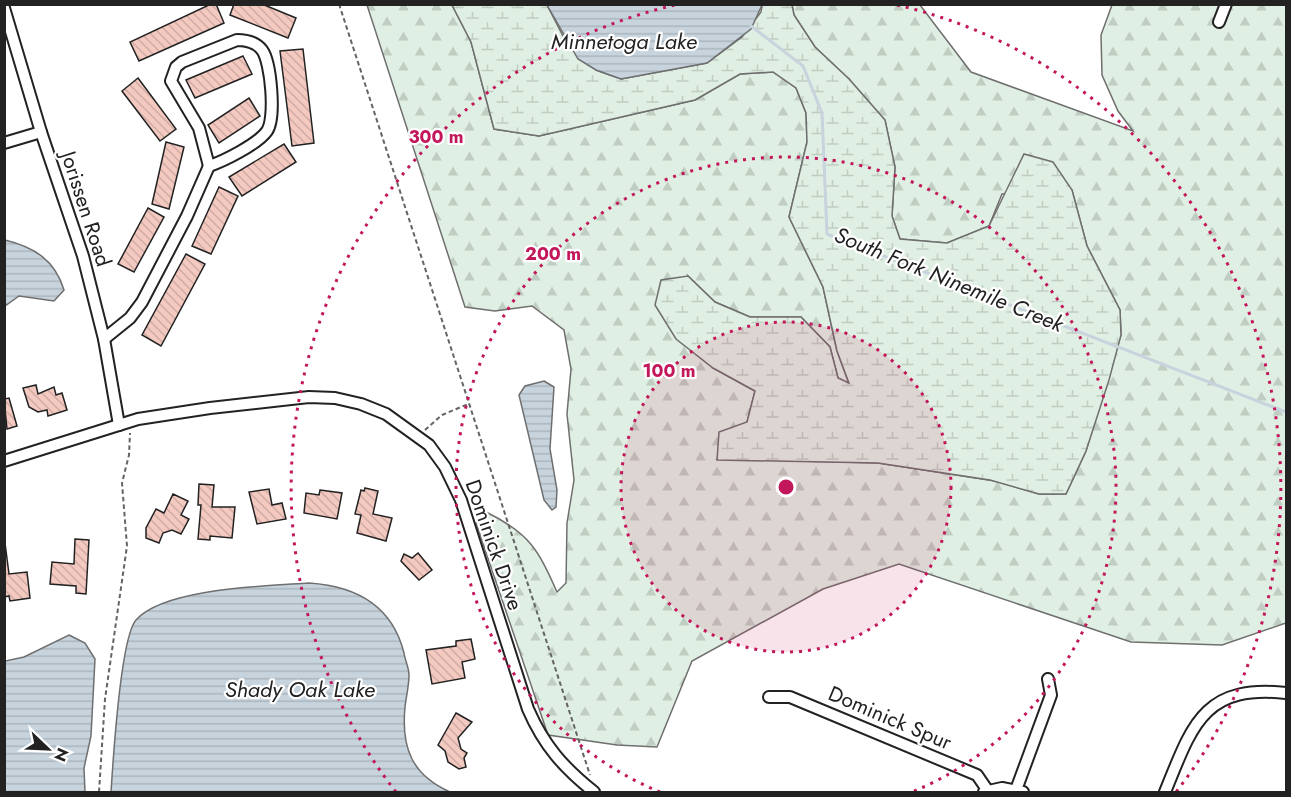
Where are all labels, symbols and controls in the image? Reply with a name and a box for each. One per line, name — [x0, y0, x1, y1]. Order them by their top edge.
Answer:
water label: Minnetoga Lake — [551, 25, 697, 57]
text: 300 m — [408, 124, 464, 150]
street label: Jorissen Road — [52, 145, 119, 270]
water label: South Fork Ninemile Creek — [830, 218, 1070, 340]
text: 200 m — [525, 241, 581, 267]
text: 100 m — [642, 358, 696, 384]
street label: Dominick Drive — [458, 476, 530, 615]
centre of rings — [776, 477, 796, 497]
water label: Shady Oak Lake — [225, 673, 375, 705]
street label: Dominick Spur — [824, 679, 957, 758]
north arrow — [18, 719, 78, 779]
text: N — [48, 744, 74, 765]

